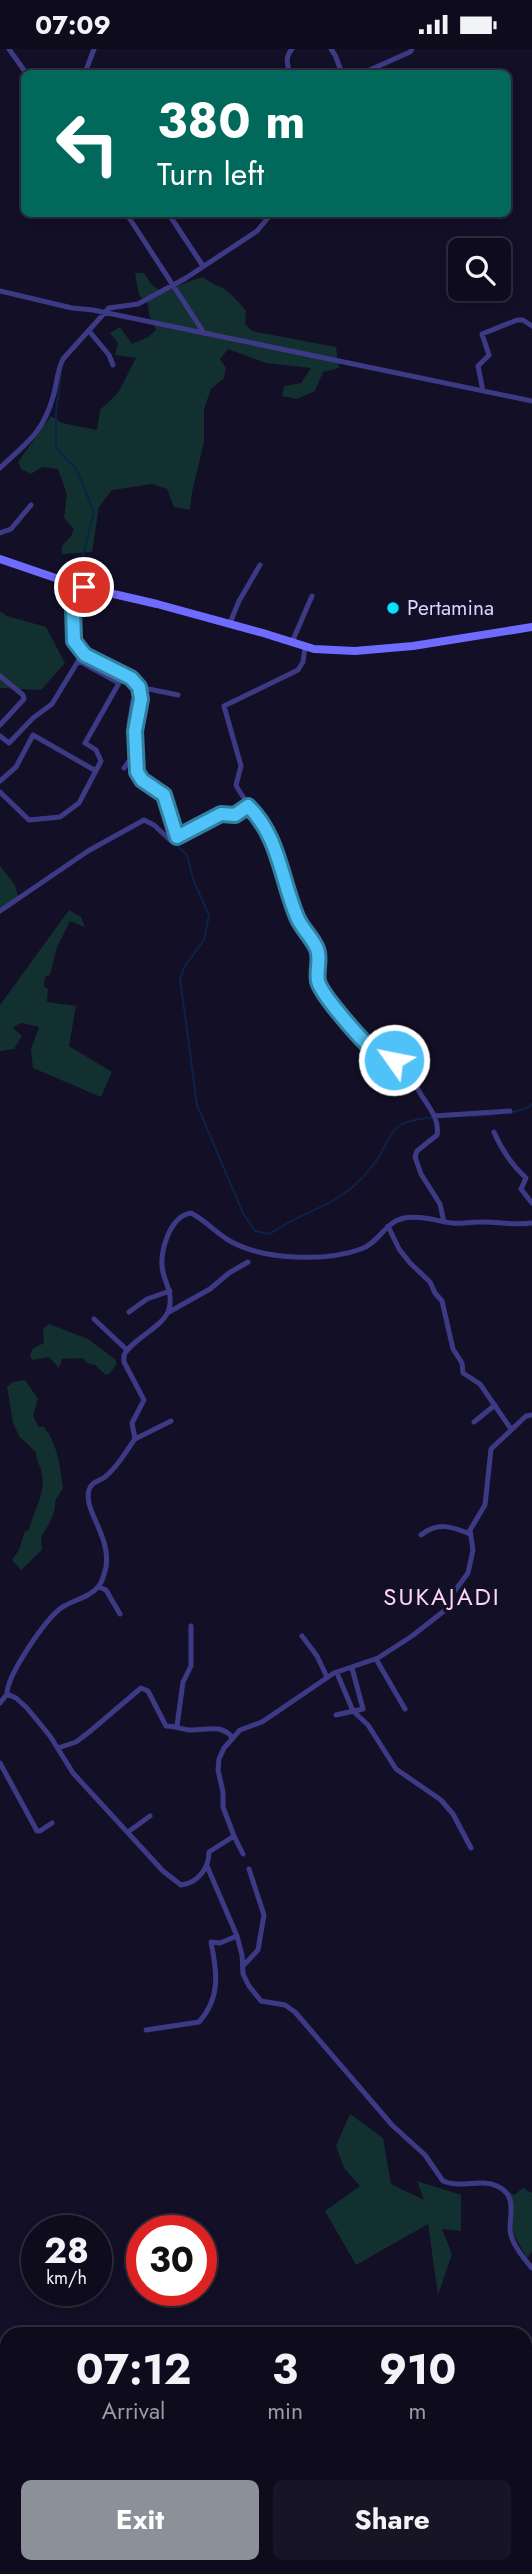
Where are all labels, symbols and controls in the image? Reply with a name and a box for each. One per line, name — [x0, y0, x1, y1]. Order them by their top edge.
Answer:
text: 07:09 — [35, 6, 111, 44]
text: 380 m — [157, 86, 305, 156]
icon: left — [42, 98, 133, 189]
text: Turn left — [157, 151, 264, 197]
map controls — [448, 238, 511, 301]
button: search — [448, 238, 511, 301]
pin — [54, 557, 114, 617]
icon: arrive — [65, 568, 103, 606]
place label: Pertamina — [407, 593, 494, 623]
marker: Pertamina — [385, 600, 401, 616]
position arrow — [357, 1023, 431, 1097]
district label: SUKAJADI — [383, 1579, 501, 1614]
speed limit sign: 30 — [126, 2215, 217, 2306]
text: 28 — [44, 2226, 89, 2276]
text: km/h — [46, 2265, 87, 2291]
text: 07:12 — [76, 2339, 191, 2400]
text: 3 — [272, 2339, 298, 2400]
text: 910 — [379, 2339, 456, 2400]
text: Arrival — [102, 2394, 165, 2428]
text: min — [267, 2394, 303, 2428]
text: m — [409, 2394, 427, 2428]
button: Exit — [21, 2480, 259, 2560]
button: Share — [273, 2480, 511, 2560]

